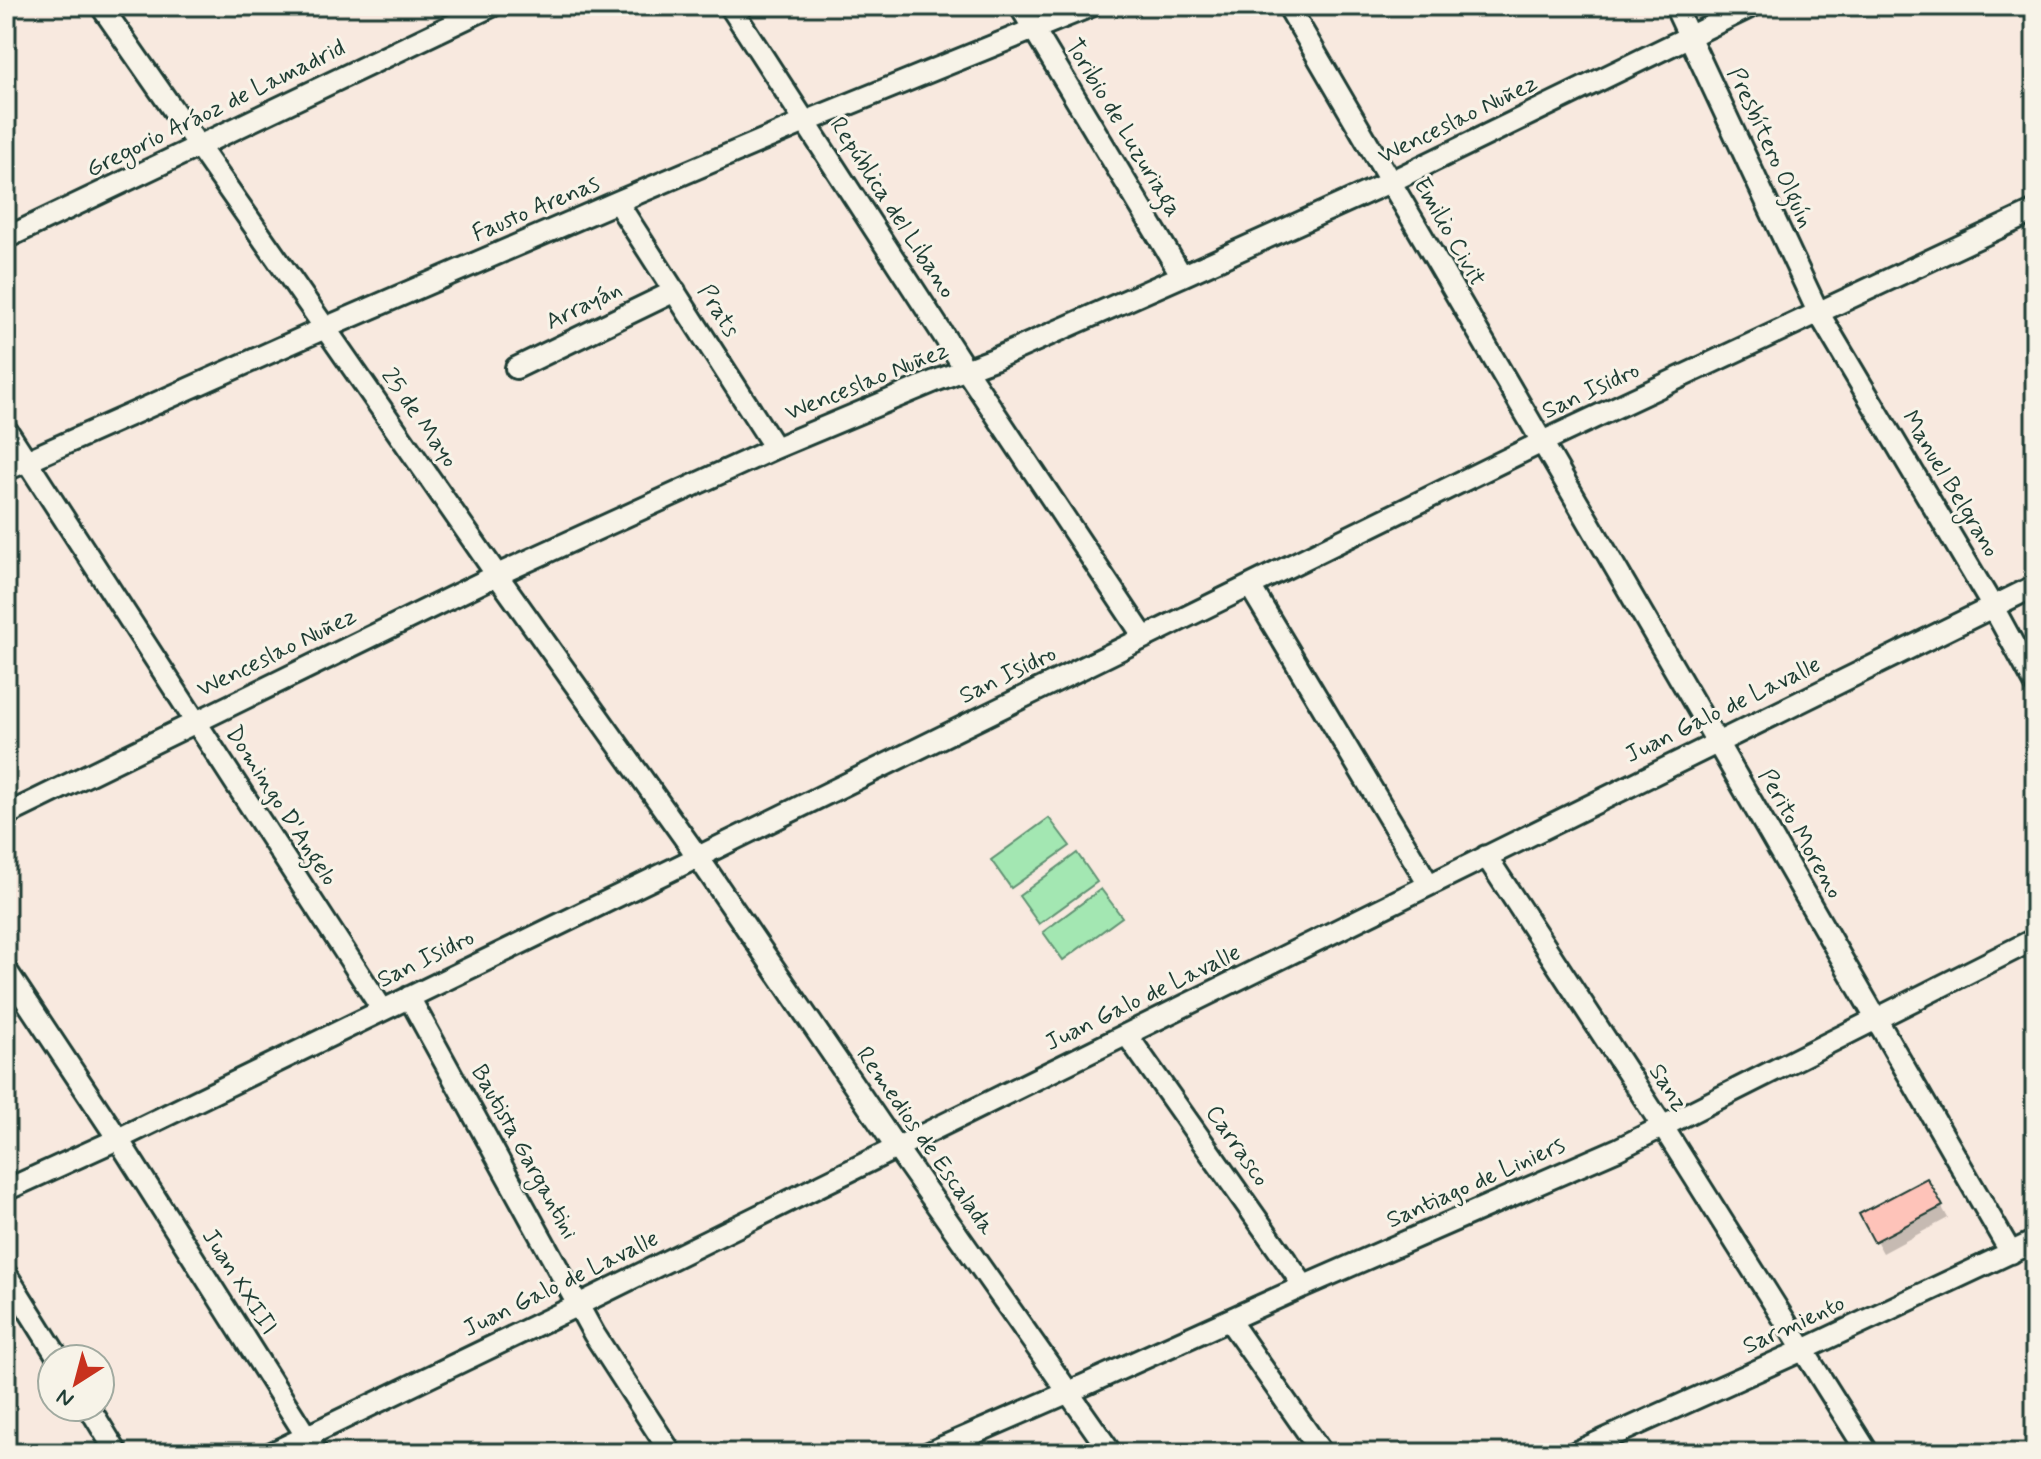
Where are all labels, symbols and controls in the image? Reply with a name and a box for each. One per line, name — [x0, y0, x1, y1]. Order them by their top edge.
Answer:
street label: Gregorio Aráoz de Lamadrid — [81, 33, 352, 187]
street label: Toribio de Luzuriaga — [1055, 33, 1189, 224]
street label: Presbítero Olguín — [1716, 63, 1821, 235]
street label: Wenceslao Nuñez — [1373, 68, 1543, 172]
street label: República del Libano — [822, 111, 962, 305]
street label: Fausto Arenas — [468, 168, 604, 250]
street label: Emilio Civit — [1405, 172, 1493, 292]
street label: Arrayán — [541, 274, 627, 338]
street label: Prats — [690, 279, 746, 344]
street label: Wenceslao Nuñez — [781, 335, 953, 429]
street label: San Isidro — [1537, 355, 1645, 427]
street label: 25 de Mayo — [373, 362, 465, 474]
street label: Manuel Belgrano — [1892, 405, 2006, 564]
street label: Wenceslao Nuñez — [192, 601, 362, 705]
street label: San Isidro — [954, 638, 1062, 712]
street label: Juan Galo de Lavalle — [1620, 649, 1826, 771]
street label: Domingo D'Angelo — [215, 720, 344, 894]
street label: Perito Moreno — [1750, 764, 1850, 904]
street label: San Isidro — [372, 922, 480, 996]
street label: Juan Galo de Lavalle — [1040, 937, 1246, 1059]
street label: Remedios de Escalada — [848, 1041, 1002, 1242]
street label: Sanz — [1641, 1058, 1695, 1118]
street label: Bautista Gargantini — [461, 1059, 585, 1246]
street label: Carrasco — [1198, 1099, 1276, 1193]
street label: Santiago de Liniers — [1382, 1130, 1570, 1236]
street label: Juan XXIII — [194, 1223, 284, 1341]
street label: Juan Galo de Lavalle — [458, 1223, 664, 1345]
street label: Sarmiento — [1738, 1288, 1850, 1362]
north arrow — [36, 1343, 116, 1423]
text: N — [51, 1382, 80, 1413]

